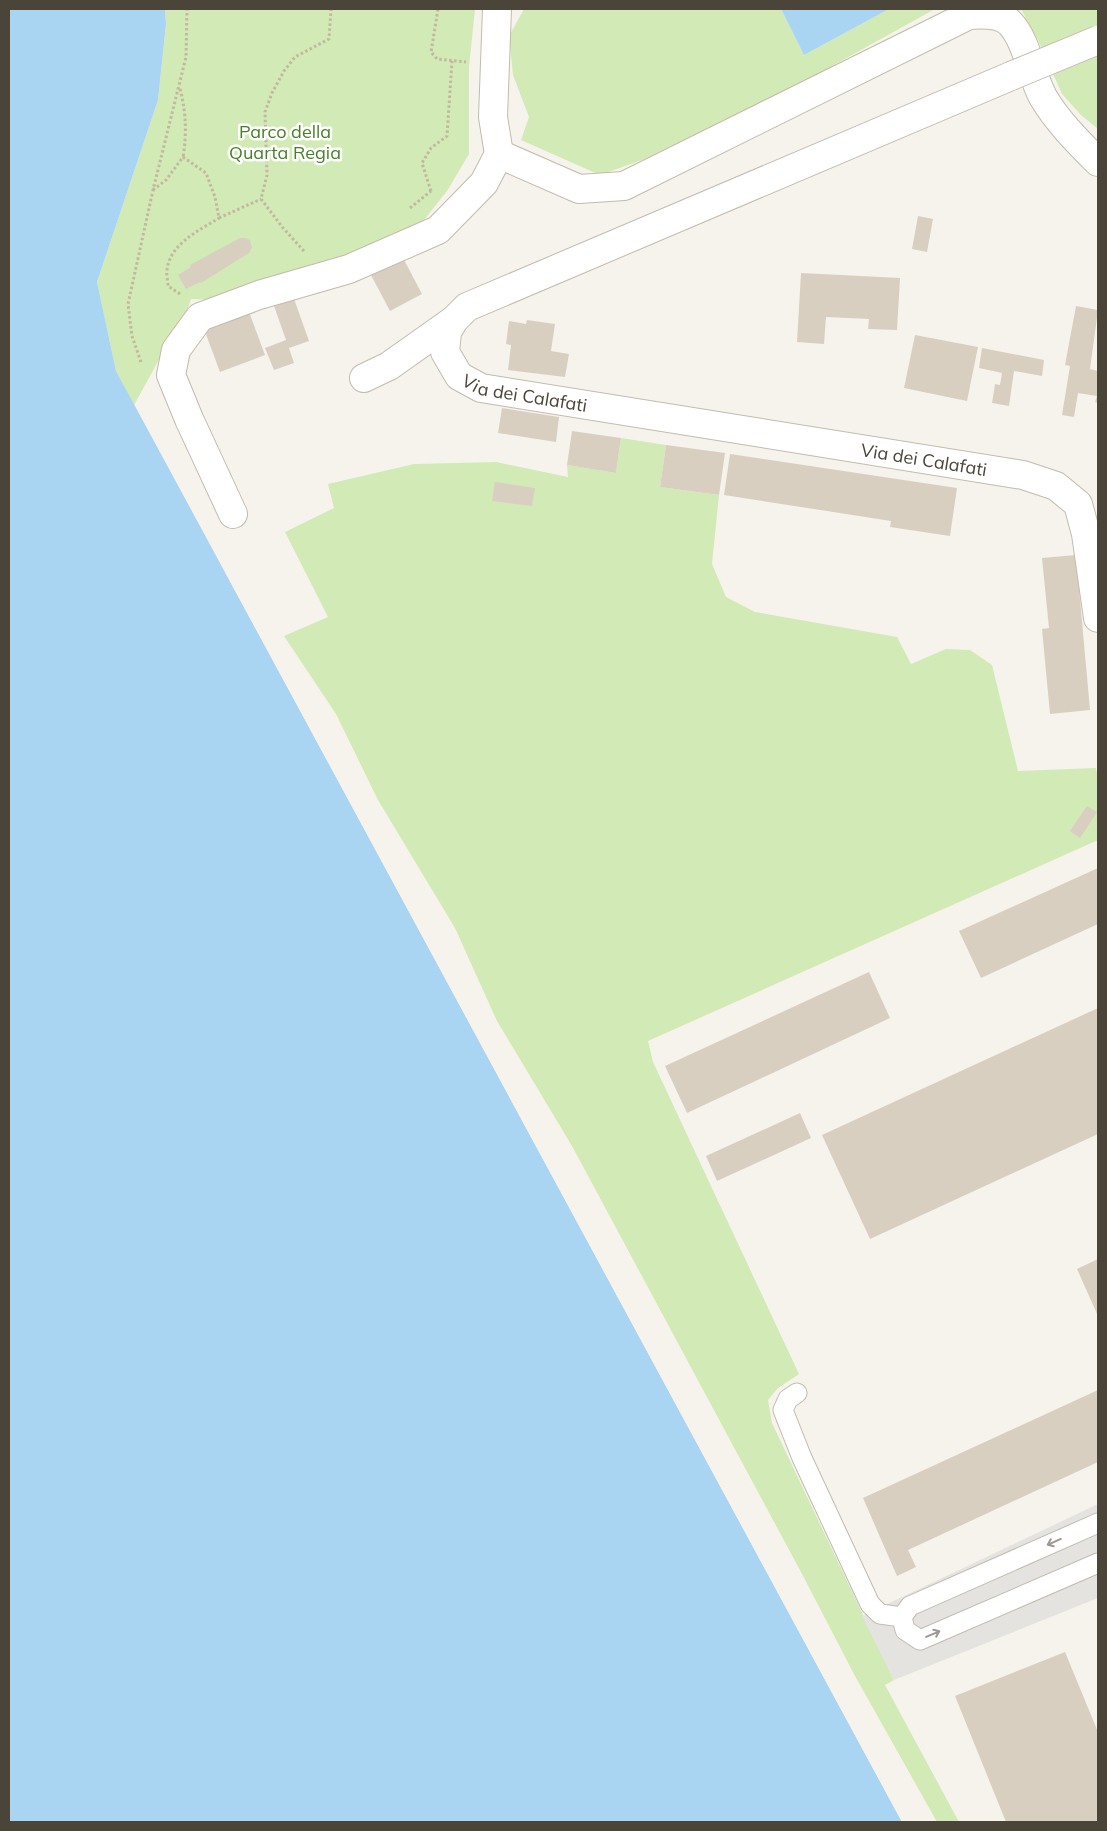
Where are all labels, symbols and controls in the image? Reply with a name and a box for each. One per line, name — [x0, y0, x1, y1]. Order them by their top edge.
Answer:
park label: Parco della Quarta Regia — [229, 120, 341, 164]
street label: Via dei Calafati — [458, 368, 589, 416]
street label: Via dei Calafati — [859, 438, 989, 481]
one-way arrow — [1047, 1538, 1062, 1548]
one-way arrow — [925, 1629, 940, 1639]

